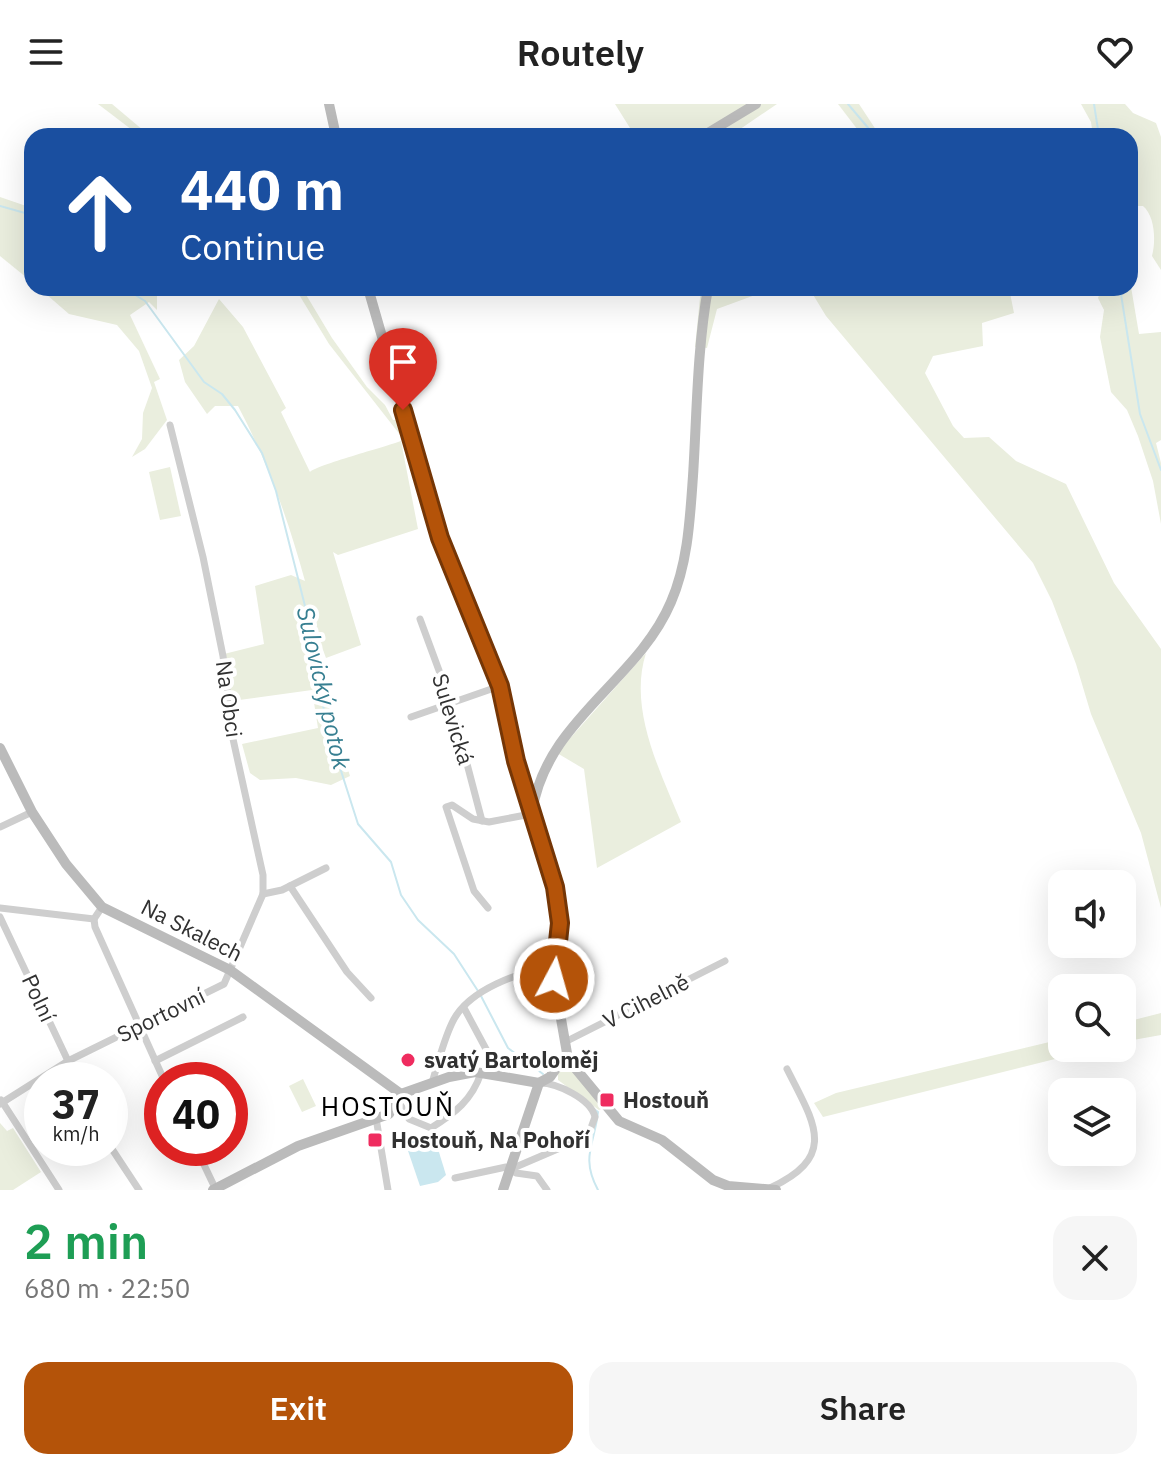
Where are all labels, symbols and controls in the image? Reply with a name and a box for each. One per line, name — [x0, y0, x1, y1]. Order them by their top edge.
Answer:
text: Routely — [517, 29, 644, 76]
icon: menu — [24, 30, 68, 74]
icon: heart — [1093, 30, 1137, 74]
text: 440 m — [180, 153, 344, 225]
icon: ahead — [48, 160, 152, 264]
text: Continue — [180, 223, 325, 270]
pin — [369, 328, 437, 410]
icon: arrive — [381, 340, 425, 384]
water label: Sulovický potok — [290, 603, 358, 773]
street label: Na Obci — [210, 659, 249, 739]
street label: Sulevická — [426, 670, 481, 768]
map controls — [1048, 870, 1136, 1166]
button: sound — [1048, 870, 1136, 958]
street label: Na Skalech — [137, 892, 248, 967]
position arrow — [512, 937, 596, 1021]
street label: V Cihelně — [598, 967, 694, 1035]
street label: Polní — [16, 969, 63, 1027]
button: search — [1048, 974, 1136, 1062]
street label: Sportovní — [112, 981, 210, 1048]
place label: svatý Bartoloměj — [424, 1045, 599, 1074]
marker: svatý Bartoloměj — [399, 1051, 417, 1069]
speed limit sign: 40 — [144, 1062, 248, 1166]
text: 37 — [52, 1078, 100, 1130]
button: layers — [1048, 1078, 1136, 1166]
place label: Hostouň — [623, 1085, 709, 1114]
district label: HOSTOUŇ — [321, 1089, 455, 1123]
marker: Hostouň — [598, 1091, 616, 1109]
text: km/h — [52, 1120, 100, 1147]
place label: Hostouň, Na Pohoří — [391, 1125, 591, 1154]
marker: Hostouň, Na Pohoří — [366, 1131, 384, 1149]
text: 2 min — [24, 1210, 148, 1272]
button: close — [1053, 1216, 1137, 1300]
text: 680 m · 22:50 — [24, 1271, 190, 1305]
button: Exit — [24, 1362, 573, 1454]
button: Share — [589, 1362, 1137, 1454]

